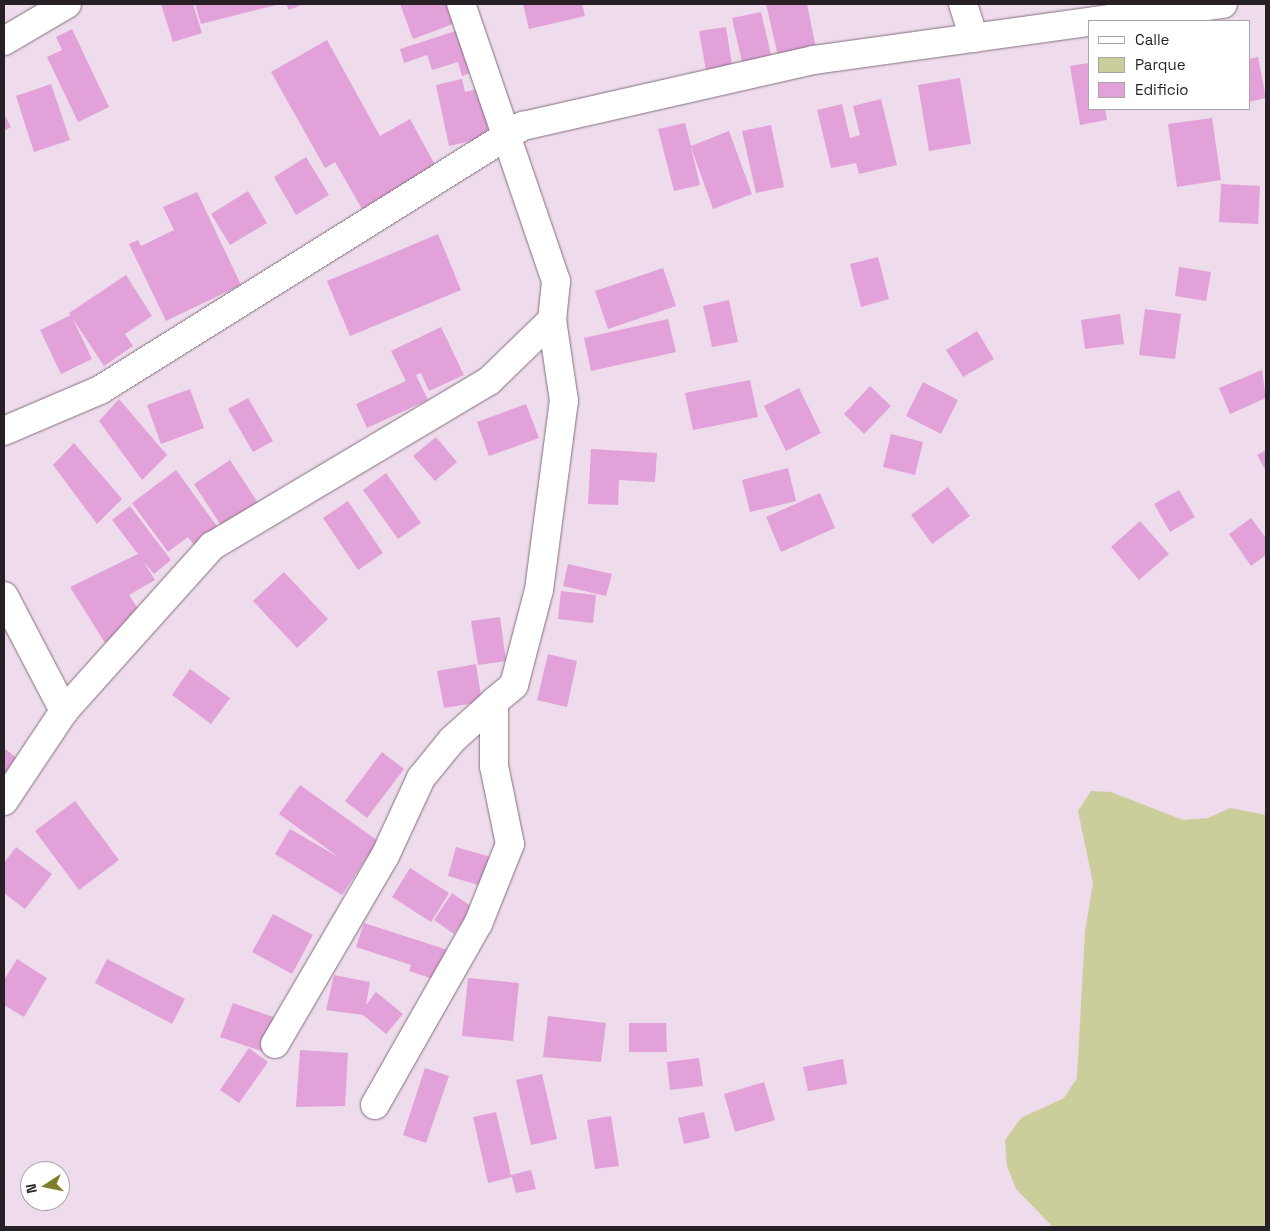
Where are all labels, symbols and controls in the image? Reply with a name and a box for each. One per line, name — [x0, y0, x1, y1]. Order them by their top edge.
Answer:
legend — [1088, 20, 1250, 110]
text: Calle — [1135, 30, 1170, 49]
text: Parque — [1135, 55, 1186, 74]
text: Edificio — [1135, 80, 1189, 99]
north arrow — [20, 1161, 70, 1211]
text: N — [22, 1182, 41, 1195]

